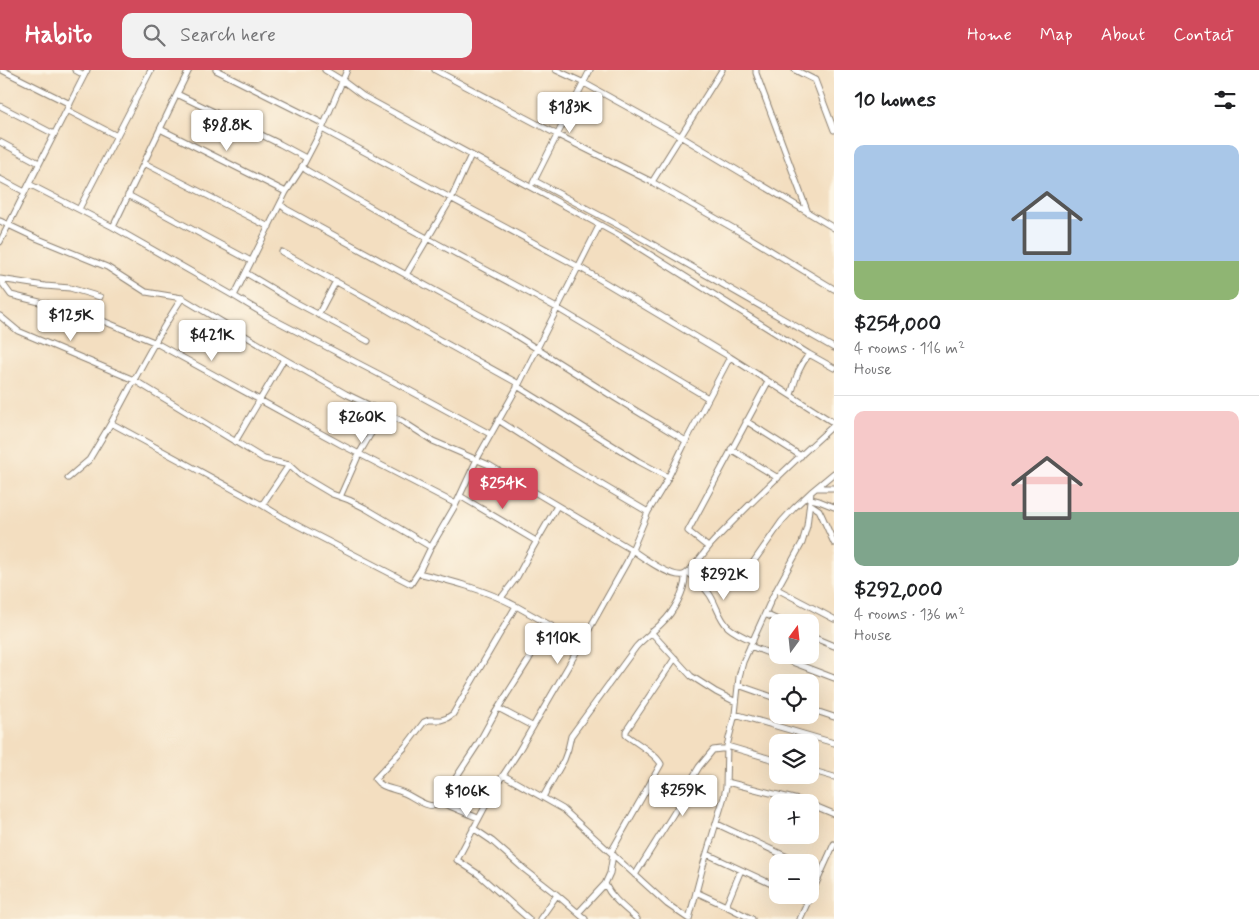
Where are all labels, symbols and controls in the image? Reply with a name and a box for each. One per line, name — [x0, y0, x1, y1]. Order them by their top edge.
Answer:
search box — [122, 13, 472, 58]
text: Habito — [25, 20, 92, 51]
icon: search — [140, 21, 168, 49]
text: Search here — [180, 23, 276, 48]
text: Home — [967, 23, 1012, 47]
text: Map — [1040, 23, 1073, 47]
text: About — [1101, 23, 1145, 47]
text: Contact — [1173, 23, 1234, 47]
text: 10 homes — [854, 86, 936, 114]
icon: filters — [1211, 86, 1239, 114]
pin: $183K — [535, 92, 605, 134]
text: $183K — [548, 97, 592, 118]
pin: $98.8K — [186, 109, 268, 152]
text: $98.8K — [202, 115, 252, 136]
icon: home — [1002, 178, 1092, 268]
pin: $125K — [36, 300, 106, 342]
text: $125K — [48, 305, 94, 326]
text: $254,000 — [854, 310, 941, 338]
pin: $421K — [177, 320, 247, 362]
text: $421K — [190, 325, 234, 346]
text: 4 rooms · 116 m² — [854, 338, 965, 359]
text: House — [854, 359, 892, 380]
pin: $260K — [327, 402, 397, 444]
text: $260K — [338, 407, 386, 428]
icon: home — [1002, 443, 1092, 533]
pin: $254K — [468, 468, 538, 510]
text: $254K — [480, 473, 526, 494]
pin: $292K — [689, 558, 759, 601]
text: $292K — [700, 564, 748, 585]
text: $292,000 — [854, 576, 943, 604]
text: 4 rooms · 136 m² — [854, 604, 965, 625]
north arrow — [769, 614, 819, 664]
map controls — [769, 614, 819, 904]
pin: $110K — [523, 622, 593, 665]
text: House — [854, 625, 892, 646]
text: $110K — [536, 628, 580, 649]
button: locate — [769, 674, 819, 724]
button: layers — [769, 734, 819, 784]
pin: $259K — [648, 774, 718, 817]
pin: $106K — [432, 776, 502, 818]
text: $259K — [660, 780, 706, 801]
text: $106K — [445, 781, 489, 802]
button: + — [769, 794, 819, 844]
button: − — [769, 854, 819, 904]

